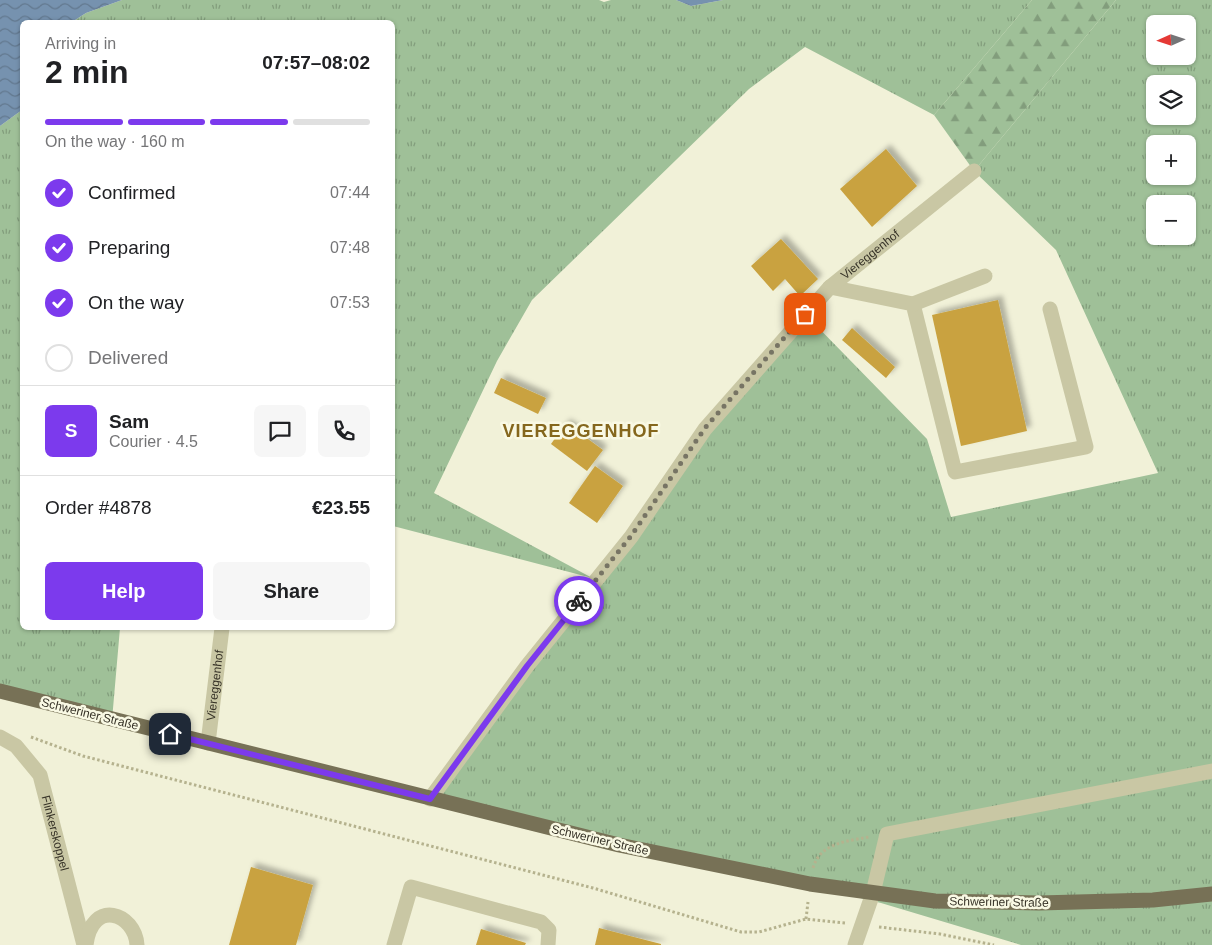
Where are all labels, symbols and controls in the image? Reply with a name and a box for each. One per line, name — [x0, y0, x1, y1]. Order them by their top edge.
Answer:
north arrow — [1146, 15, 1196, 65]
map controls — [1146, 15, 1196, 245]
text: Arriving in — [45, 35, 116, 52]
text: 07:57–08:02 — [262, 52, 370, 73]
text: 2 min — [45, 54, 129, 90]
button: layers — [1146, 75, 1196, 125]
text: On the way · 160 m — [45, 133, 185, 150]
button: + — [1146, 135, 1196, 185]
icon: check — [45, 179, 73, 207]
text: Confirmed — [88, 182, 176, 203]
text: 07:44 — [330, 184, 370, 201]
button: − — [1146, 195, 1196, 245]
street label: Viereggenhof — [838, 226, 903, 282]
icon: check — [45, 234, 73, 262]
text: Preparing — [88, 237, 170, 258]
text: 07:48 — [330, 239, 370, 256]
icon: check — [45, 289, 73, 317]
text: On the way — [88, 292, 184, 313]
pin — [784, 293, 826, 335]
text: 07:53 — [330, 294, 370, 311]
icon: bag — [791, 300, 819, 328]
text: Delivered — [88, 347, 168, 368]
button: chat — [254, 405, 306, 457]
button: phone — [318, 405, 370, 457]
text: Sam — [109, 411, 149, 432]
text: S — [65, 420, 77, 441]
district label: VIEREGGENHOF — [502, 421, 660, 441]
text: Courier · 4.5 — [109, 433, 198, 450]
text: Order #4878 — [45, 497, 152, 518]
text: €23.55 — [312, 497, 370, 518]
button: Help — [45, 562, 203, 620]
button: Share — [213, 562, 370, 620]
courier — [554, 576, 604, 626]
icon: bike — [565, 587, 593, 615]
street label: Viereggenhof — [204, 649, 226, 722]
street label: Schweriner Straße — [40, 695, 140, 733]
pin — [149, 713, 191, 755]
icon: home — [156, 720, 184, 748]
street label: Flinkerskoppel — [39, 794, 72, 872]
street label: Schweriner Straße — [550, 822, 650, 858]
street label: Schweriner Straße — [949, 894, 1049, 910]

